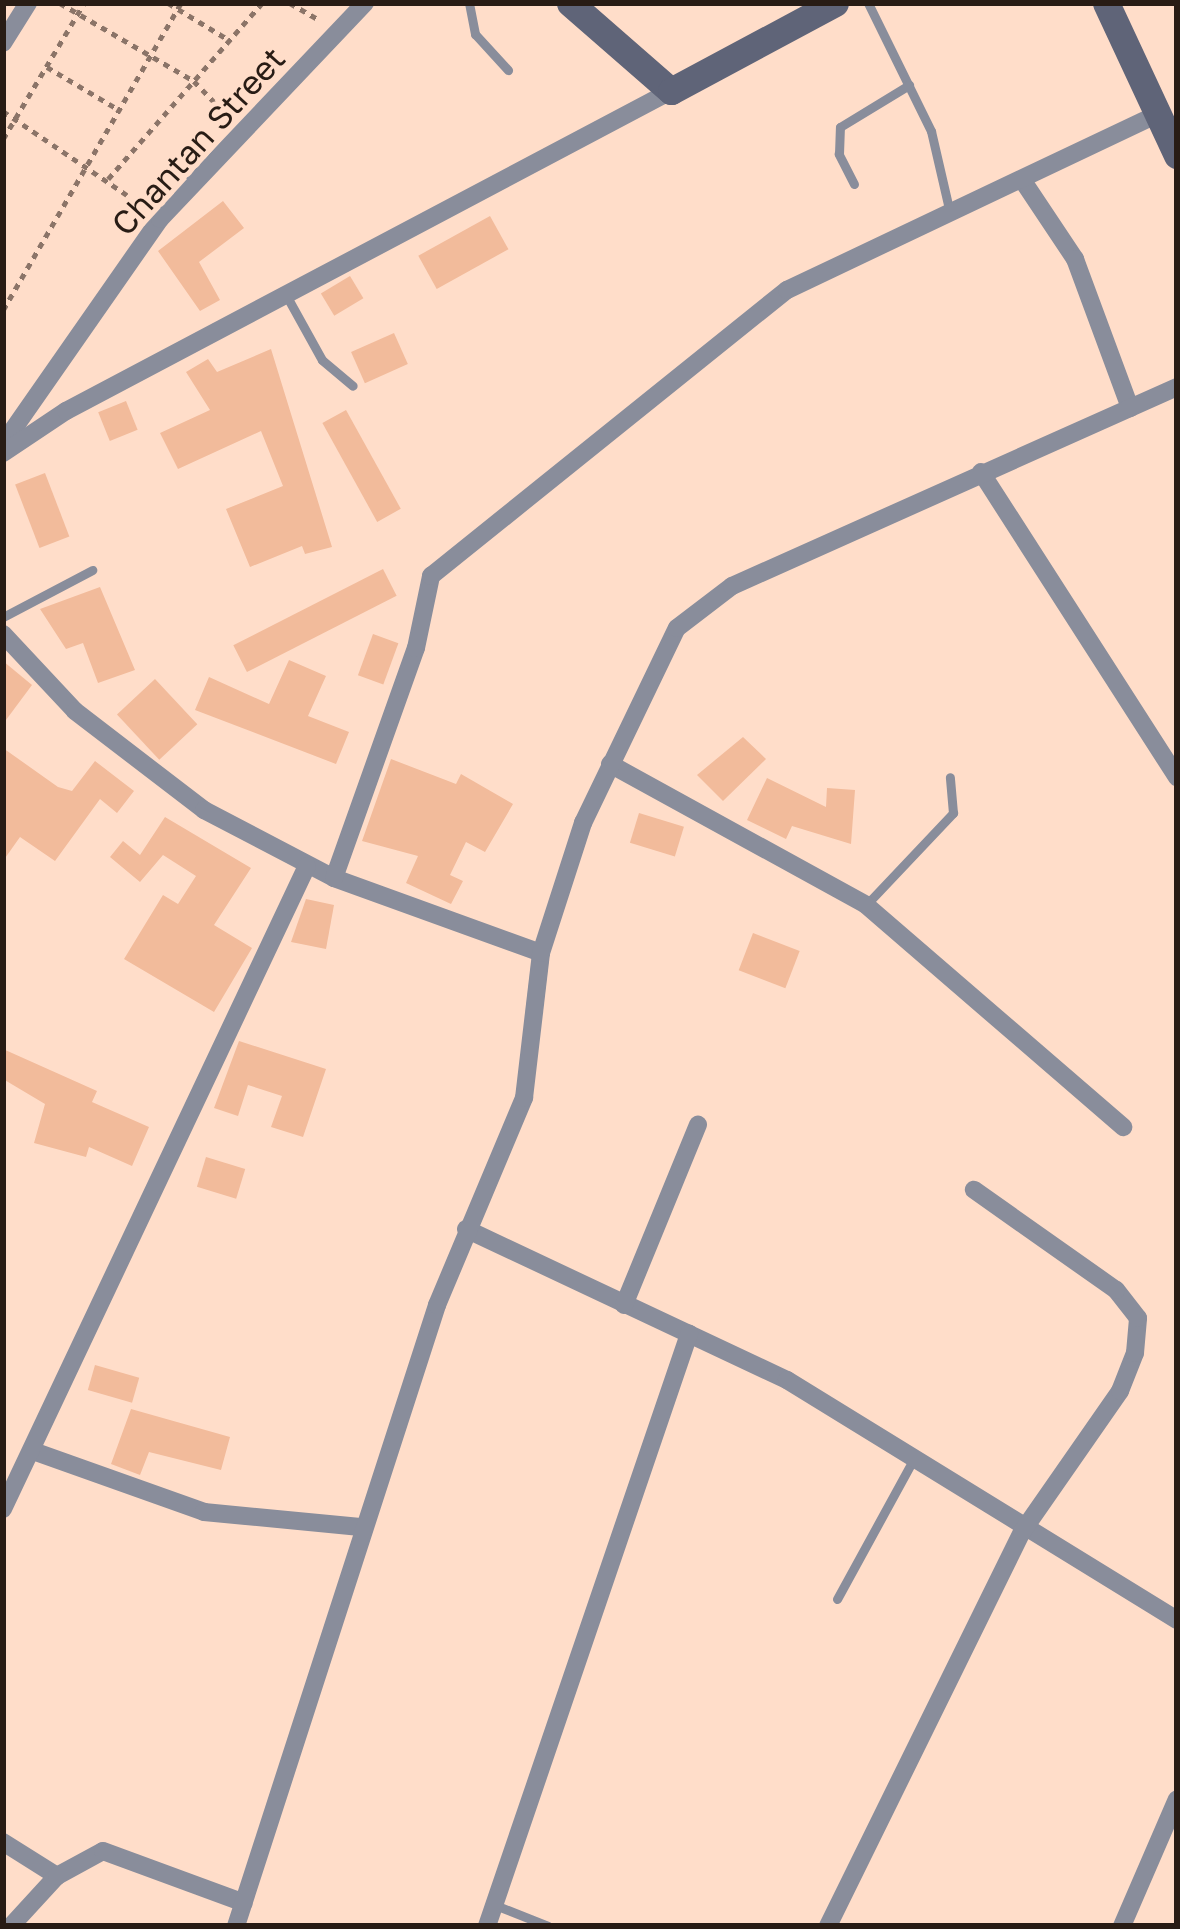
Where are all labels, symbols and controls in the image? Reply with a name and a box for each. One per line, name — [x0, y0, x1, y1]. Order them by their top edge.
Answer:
street label: Chantan Street — [103, 39, 293, 243]

